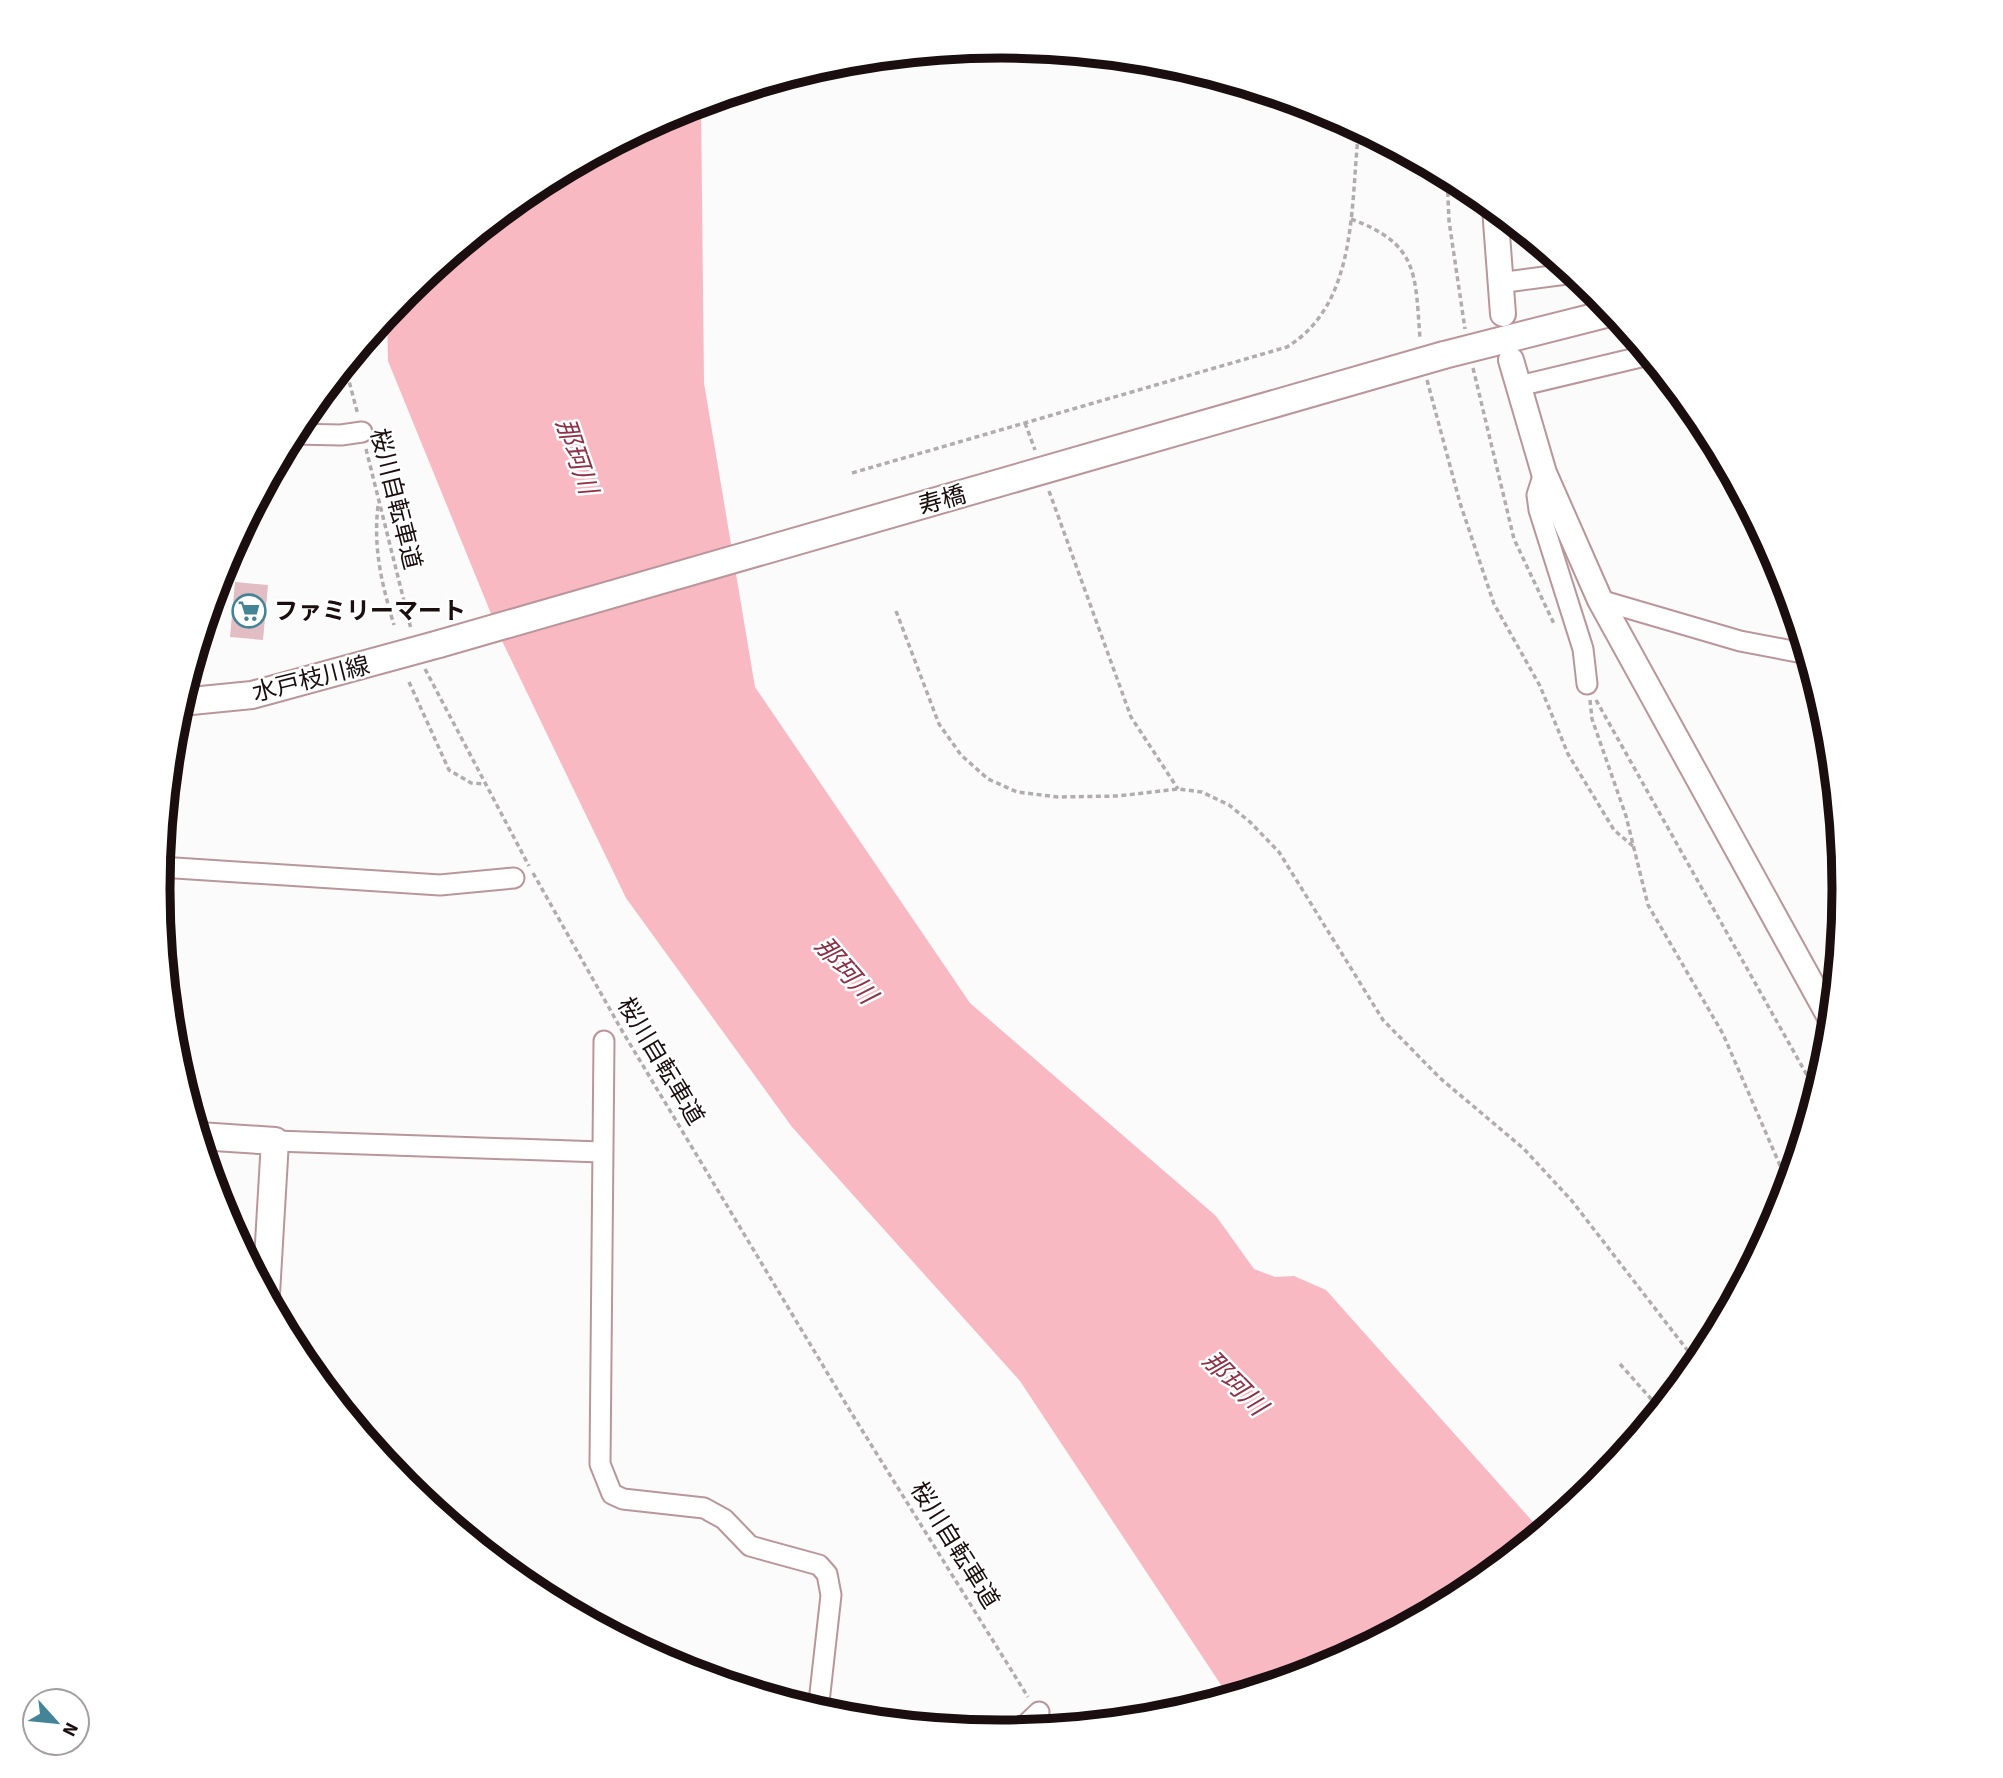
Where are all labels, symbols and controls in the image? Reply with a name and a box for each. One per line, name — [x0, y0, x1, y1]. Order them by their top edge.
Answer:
water label: 那珂川 — [546, 413, 608, 502]
street label: 桜川自転車道 — [361, 425, 430, 573]
street label: 寿橋 — [914, 477, 970, 524]
supermarket icon: ファミリーマート — [230, 592, 268, 630]
place label: ファミリーマート — [274, 594, 466, 629]
street label: 水戸枝川線 — [249, 648, 374, 711]
water label: 那珂川 — [806, 929, 887, 1014]
street label: 桜川自転車道 — [608, 991, 713, 1132]
water label: 那珂川 — [1194, 1343, 1277, 1426]
street label: 桜川自転車道 — [902, 1475, 1008, 1616]
north arrow — [21, 1687, 91, 1757]
text: N — [55, 1717, 85, 1741]

